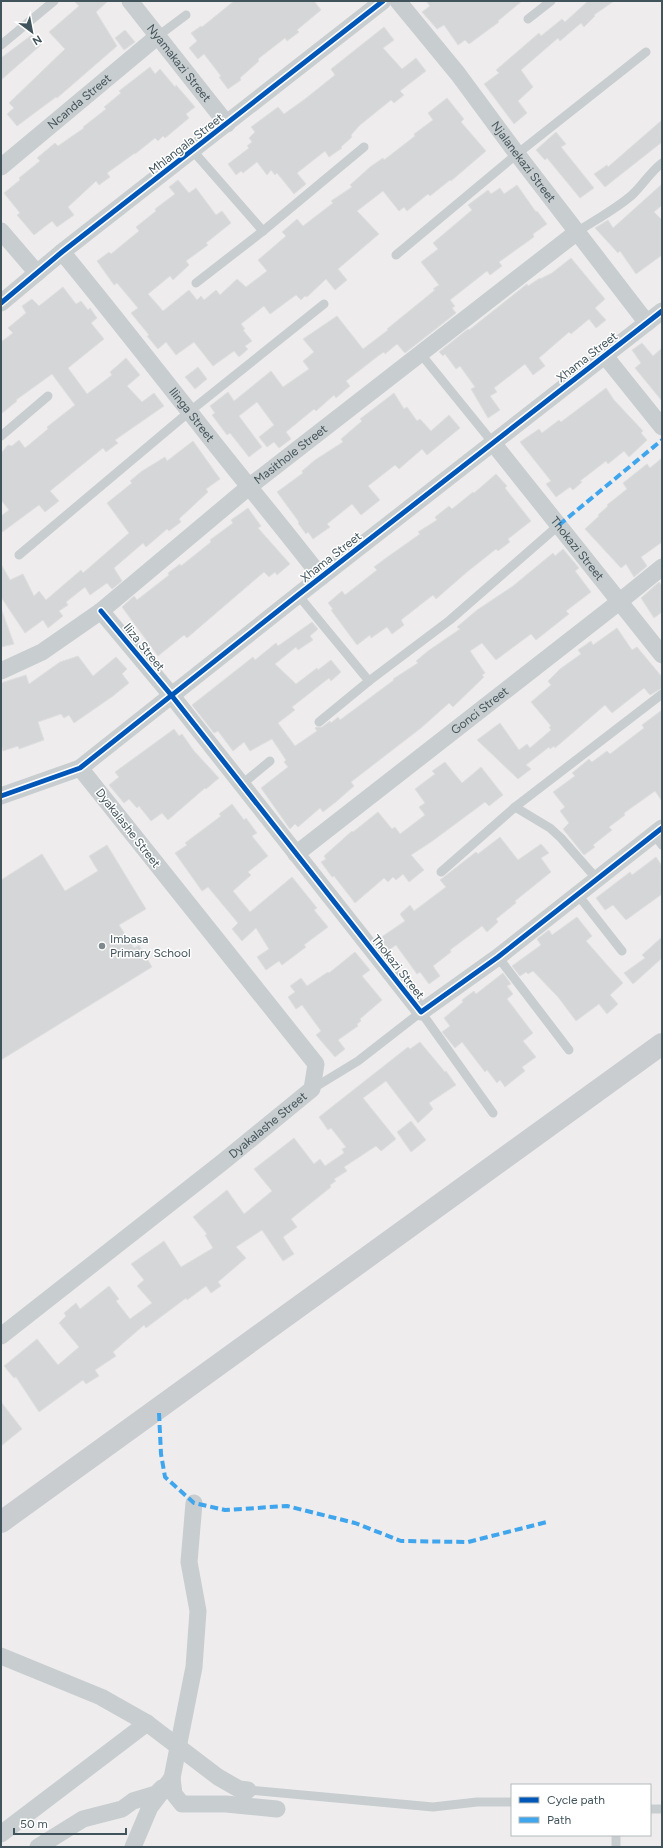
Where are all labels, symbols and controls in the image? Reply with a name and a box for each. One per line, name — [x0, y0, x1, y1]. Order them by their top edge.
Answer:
north arrow — [12, 12, 52, 52]
street label: Nyamakazi Street — [144, 21, 214, 105]
text: N — [30, 32, 44, 48]
street label: Ncanda Street — [45, 71, 114, 132]
street label: Mhlangala Street — [146, 110, 226, 177]
street label: Njalanekazi Street — [488, 119, 559, 205]
street label: Xhama Street — [554, 329, 620, 385]
street label: Ilinga Street — [166, 385, 218, 445]
street label: Masithole Street — [251, 421, 330, 487]
street label: Thokazi Street — [548, 514, 607, 584]
street label: Xhama Street — [298, 529, 364, 585]
street label: Iliza Street — [121, 620, 168, 674]
street label: Gonci Street — [448, 684, 511, 737]
street label: Dyakalashe Street — [93, 786, 164, 871]
place label: Imbasa Primary School — [110, 932, 191, 960]
street label: Thokazi Street — [369, 932, 428, 1002]
marker: Imbasa Primary School — [97, 941, 107, 951]
street label: Dyakalashe Street — [226, 1089, 310, 1161]
legend — [511, 1784, 651, 1836]
text: Cycle path — [547, 1793, 605, 1807]
scale bar — [14, 1810, 126, 1836]
text: Path — [547, 1813, 571, 1827]
text: 50 m — [20, 1817, 48, 1831]

